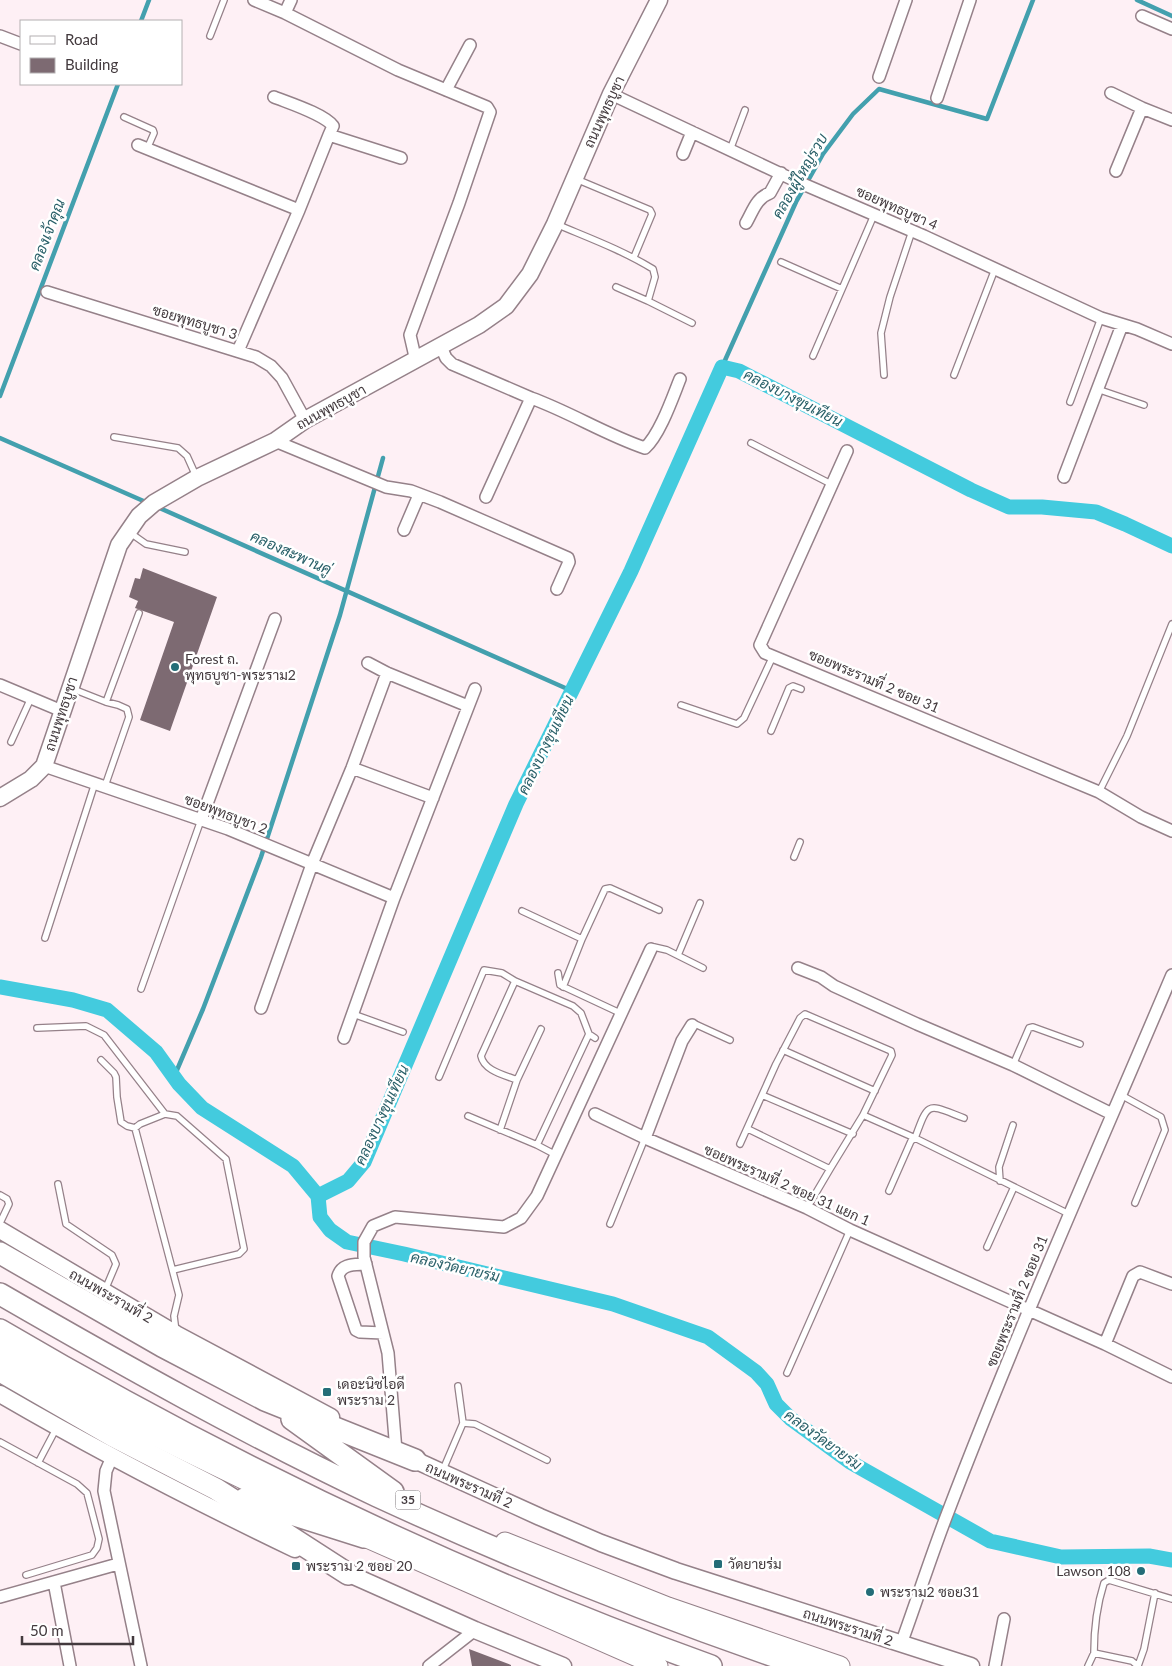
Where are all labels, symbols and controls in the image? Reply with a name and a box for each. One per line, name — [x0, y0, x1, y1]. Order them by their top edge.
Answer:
legend — [20, 20, 182, 85]
text: Road — [65, 30, 98, 48]
text: Building — [65, 55, 118, 73]
street label: ถนนพุทธบูชา — [580, 73, 629, 151]
water label: คลองผู้ใหญ่รวบ — [768, 130, 833, 222]
street label: ซอยพุทธบูชา 4 — [853, 182, 941, 235]
water label: คลองเจ้าคุณ — [24, 196, 71, 274]
street label: ซอยพุทธบูชา 3 — [150, 301, 240, 344]
water label: คลองบางขุนเทียน — [740, 365, 846, 433]
street label: ถนนพุทธบูชา — [293, 380, 370, 434]
water label: คลองสะพานคู่ — [247, 526, 335, 580]
street label: ซอยพระรามที่ 2 ซอย 31 — [806, 643, 943, 716]
place label: Forest ถ. พุทธบูชา-พระราม2 — [185, 650, 296, 685]
marker: Forest ถ. พุทธบูชา-พระราม2 — [169, 661, 181, 673]
street label: ถนนพุทธบูชา — [41, 675, 82, 754]
water label: คลองบางขุนเทียน — [513, 692, 580, 798]
street label: ซอยพุทธบูชา 2 — [181, 790, 270, 839]
water label: คลองบางขุนเทียน — [350, 1061, 415, 1169]
street label: ซอยพระรามที่ 2 ซอย 31 แยก 1 — [702, 1137, 874, 1229]
street label: ซอยพระรามที่ 2 ซอย 31 — [980, 1231, 1051, 1369]
water label: คลองวัดยายร่ม — [409, 1247, 501, 1285]
street label: ถนนพระรามที่ 2 — [67, 1262, 157, 1326]
place label: เดอะนิชไอดี พระราม 2 — [337, 1375, 405, 1408]
marker: เดอะนิชไอดี พระราม 2 — [321, 1386, 333, 1398]
water label: คลองวัดยายร่ม — [782, 1405, 866, 1473]
street label: ถนนพระรามที่ 2 — [423, 1455, 517, 1511]
road number: 35 — [396, 1490, 420, 1510]
place label: วัดยายร่ม — [728, 1555, 782, 1572]
place label: พระราม 2 ซอย 20 — [306, 1557, 412, 1574]
marker: วัดยายร่ม — [712, 1558, 724, 1570]
marker: พระราม 2 ซอย 20 — [290, 1560, 302, 1572]
place label: Lawson 108 — [1056, 1562, 1131, 1579]
marker: Lawson 108 — [1135, 1565, 1147, 1577]
place label: พระราม2 ซอย31 — [880, 1583, 979, 1600]
marker: พระราม2 ซอย31 — [864, 1586, 876, 1598]
street label: ถนนพระรามที่ 2 — [801, 1601, 896, 1649]
scale bar — [22, 1614, 134, 1646]
text: 50 m — [30, 1621, 64, 1639]

